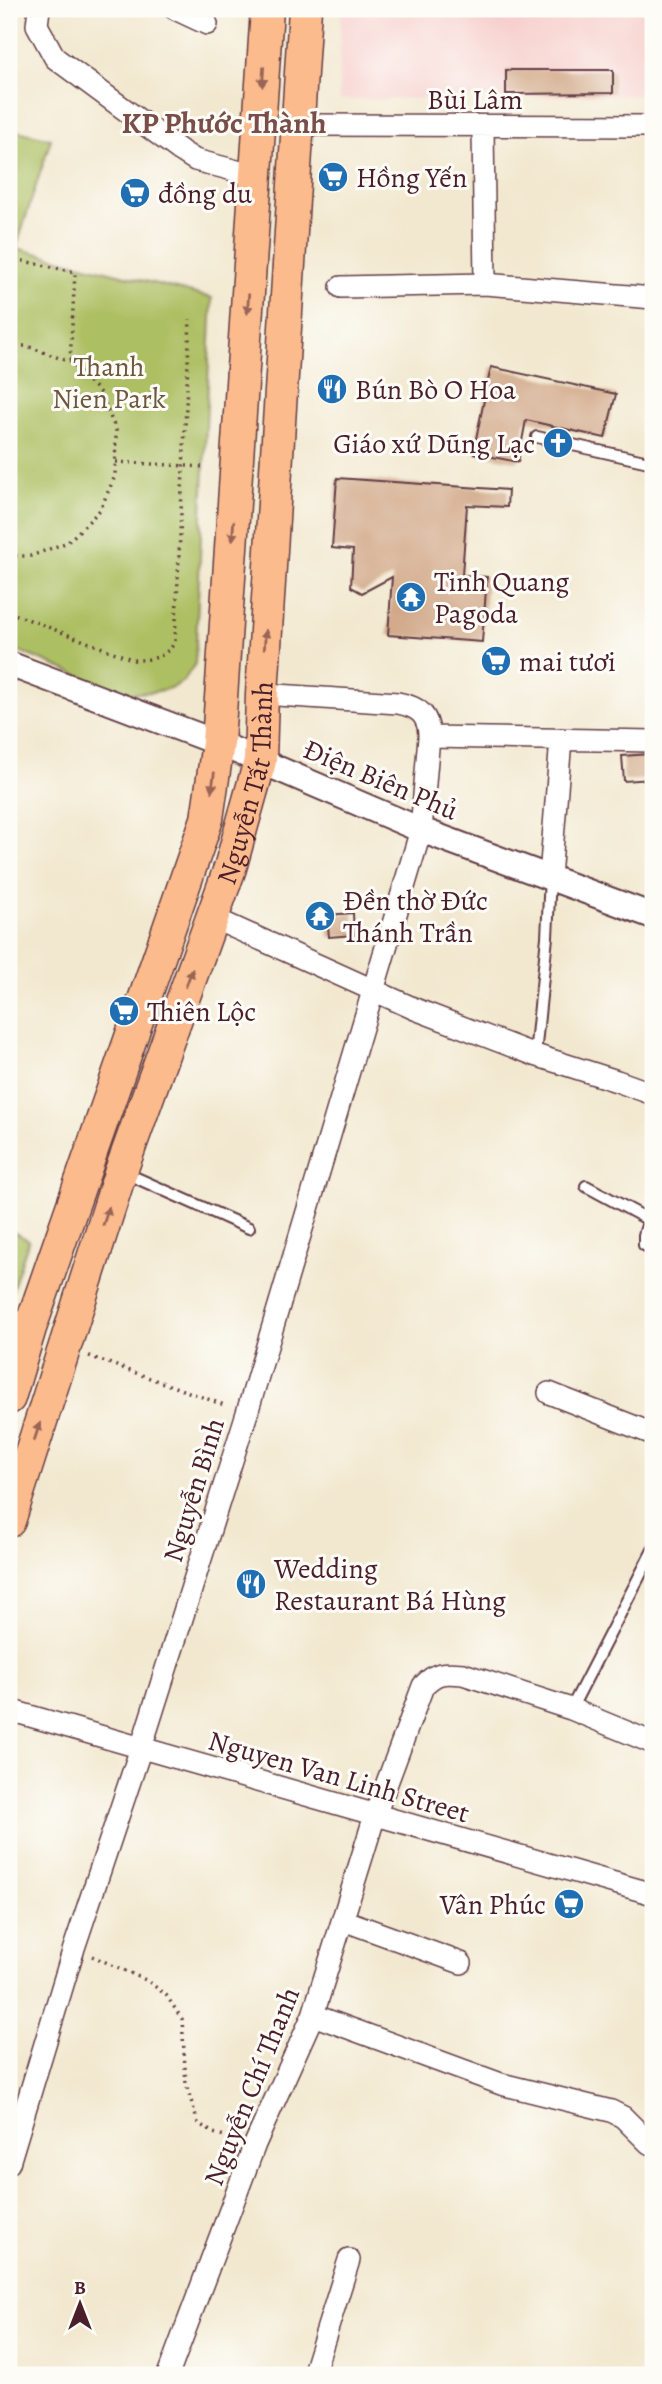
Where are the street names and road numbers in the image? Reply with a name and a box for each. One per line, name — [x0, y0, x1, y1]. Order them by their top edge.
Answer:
street label: Bùi Lâm — [427, 81, 523, 119]
street label: Nguyễn Tất Thành — [208, 680, 283, 890]
street label: Điện Biên Phủ — [297, 730, 465, 830]
street label: Nguyễn Bình — [154, 1414, 234, 1567]
street label: Nguyen Van Linh Street — [204, 1722, 474, 1832]
street label: Nguyễn Chí Thanh — [195, 1981, 309, 2191]

